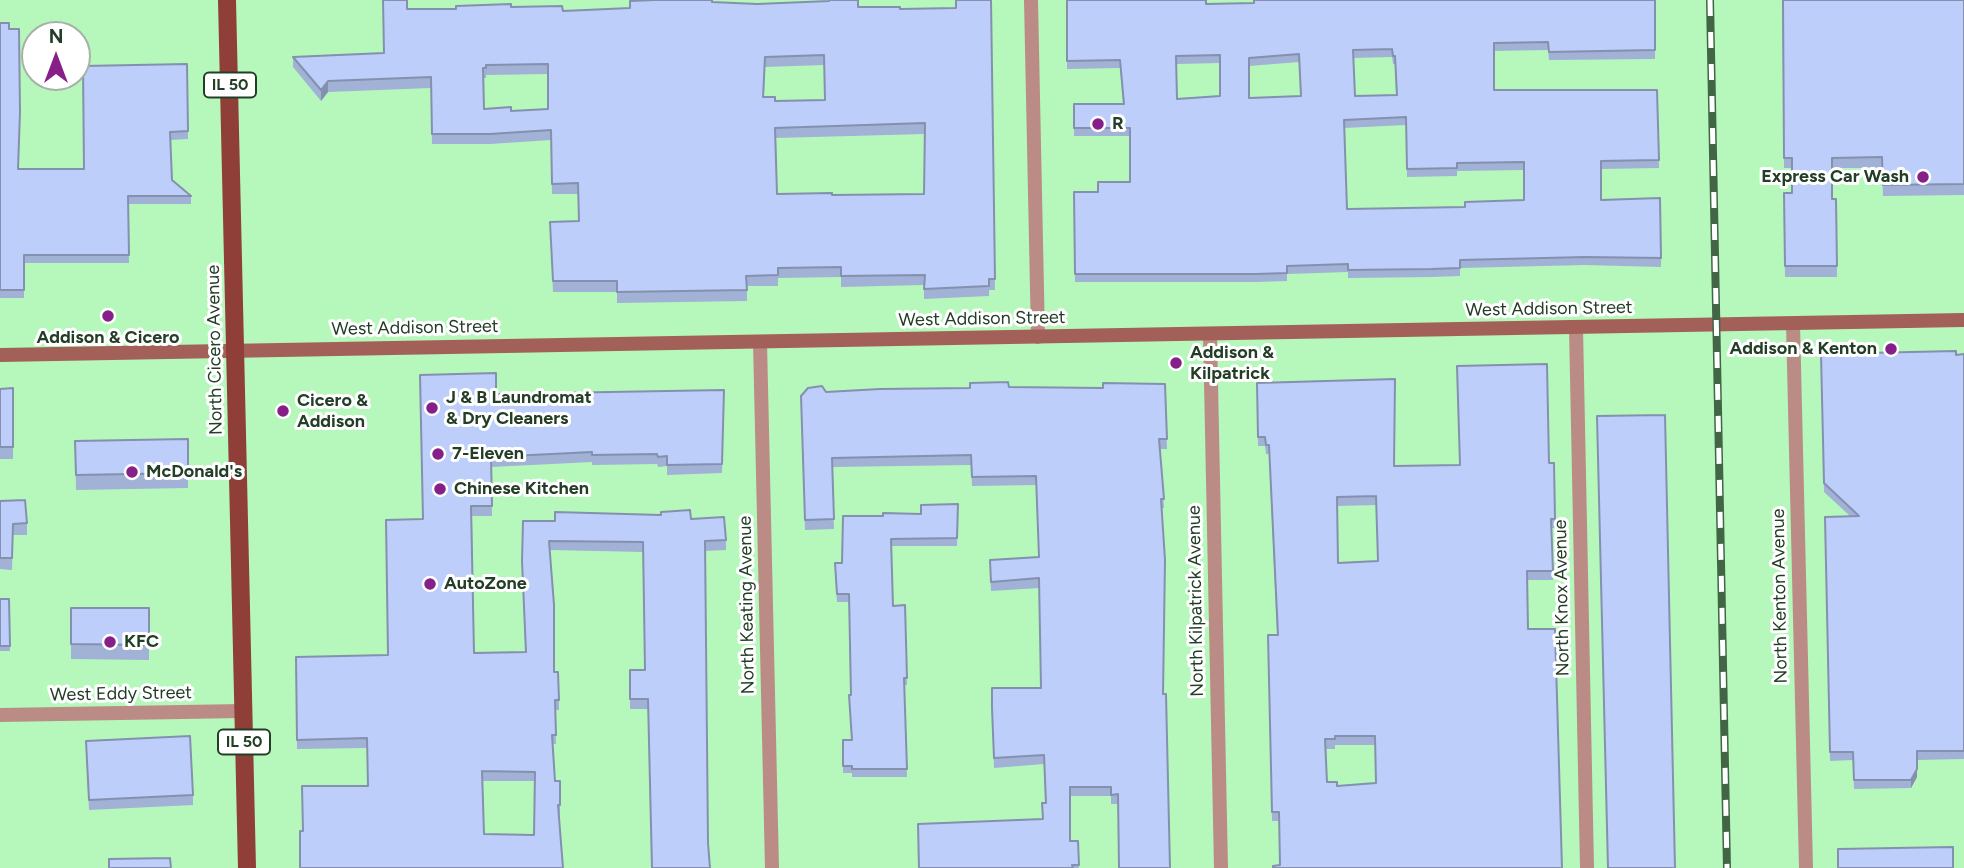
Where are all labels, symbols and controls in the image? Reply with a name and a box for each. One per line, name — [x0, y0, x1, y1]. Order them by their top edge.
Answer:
north arrow — [21, 21, 91, 91]
text: N — [49, 25, 63, 48]
road number: IL 50 — [204, 72, 256, 97]
place label: R — [1112, 113, 1124, 135]
marker: R — [1090, 116, 1106, 132]
place label: Express Car Wash — [1761, 166, 1909, 188]
marker: Express Car Wash — [1915, 169, 1931, 185]
street label: North Cicero Avenue — [203, 265, 227, 435]
street label: West Addison Street — [1465, 297, 1633, 321]
street label: West Addison Street — [898, 307, 1066, 331]
marker: Addison & Cicero — [100, 308, 116, 324]
street label: West Addison Street — [331, 316, 499, 340]
place label: Addison & Cicero — [37, 327, 179, 349]
place label: Addison & Kenton — [1730, 338, 1877, 360]
marker: Addison & Kenton — [1883, 341, 1899, 357]
place label: Addison & Kilpatrick — [1190, 342, 1274, 384]
marker: Addison & Kilpatrick — [1168, 355, 1184, 371]
place label: J & B Laundromat & Dry Cleaners — [446, 387, 592, 430]
place label: Cicero & Addison — [297, 390, 368, 432]
marker: J & B Laundromat & Dry Cleaners — [424, 400, 440, 416]
marker: Cicero & Addison — [275, 403, 291, 419]
place label: 7-Eleven — [452, 443, 524, 465]
marker: 7-Eleven — [430, 446, 446, 462]
place label: McDonald's — [146, 461, 242, 483]
marker: McDonald's — [124, 464, 140, 480]
place label: Chinese Kitchen — [454, 478, 589, 500]
marker: Chinese Kitchen — [432, 481, 448, 497]
street label: North Kilpatrick Avenue — [1184, 505, 1208, 697]
street label: North Kenton Avenue — [1768, 508, 1792, 684]
street label: North Keating Avenue — [735, 516, 759, 694]
street label: North Knox Avenue — [1550, 519, 1574, 677]
place label: AutoZone — [444, 573, 527, 595]
marker: AutoZone — [422, 576, 438, 592]
place label: KFC — [124, 631, 159, 653]
marker: KFC — [102, 634, 118, 650]
street label: West Eddy Street — [50, 682, 192, 706]
road number: IL 50 — [218, 730, 270, 754]

